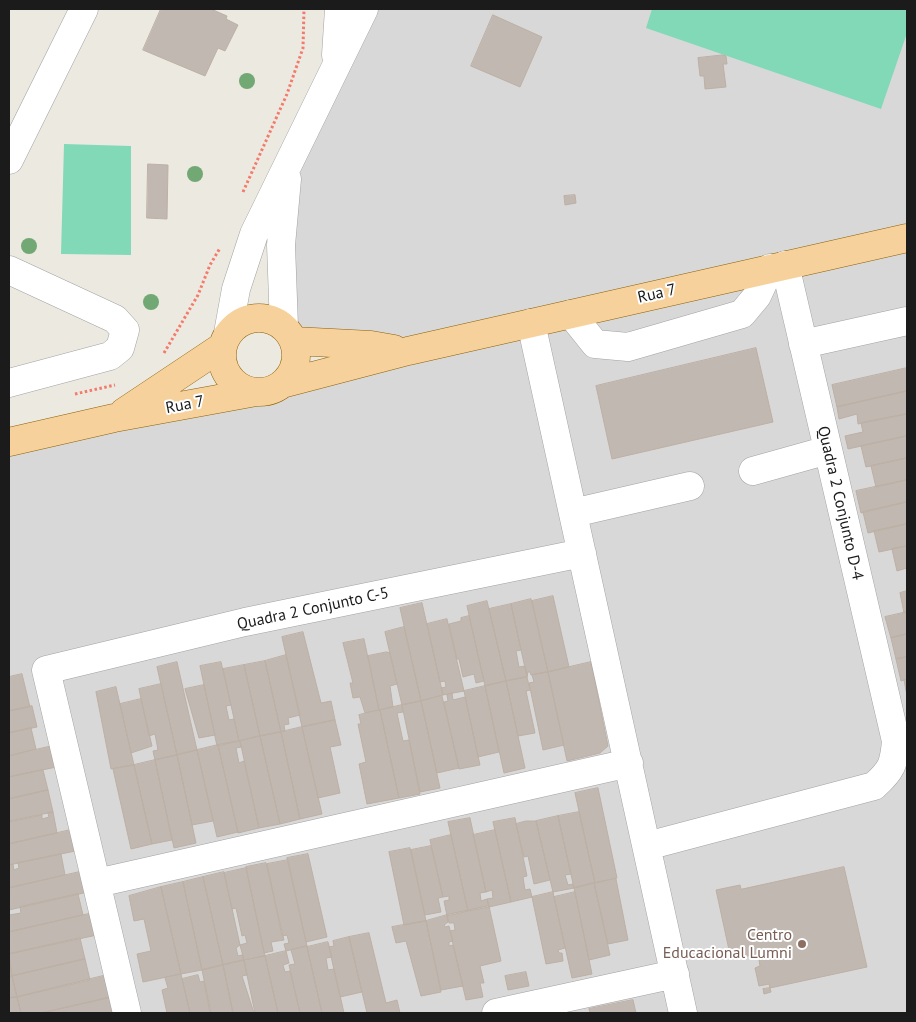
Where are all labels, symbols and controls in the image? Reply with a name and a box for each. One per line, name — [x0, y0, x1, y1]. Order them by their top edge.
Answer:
street label: Rua 7 — [636, 280, 678, 308]
street label: Rua 7 — [164, 392, 206, 418]
street label: Quadra 2 Conjunto D-4 — [813, 424, 867, 582]
street label: Quadra 2 Conjunto C-5 — [235, 584, 391, 634]
place label: Centro Educacional Lumni — [663, 925, 792, 963]
marker: Centro Educacional Lumni — [796, 938, 808, 950]

